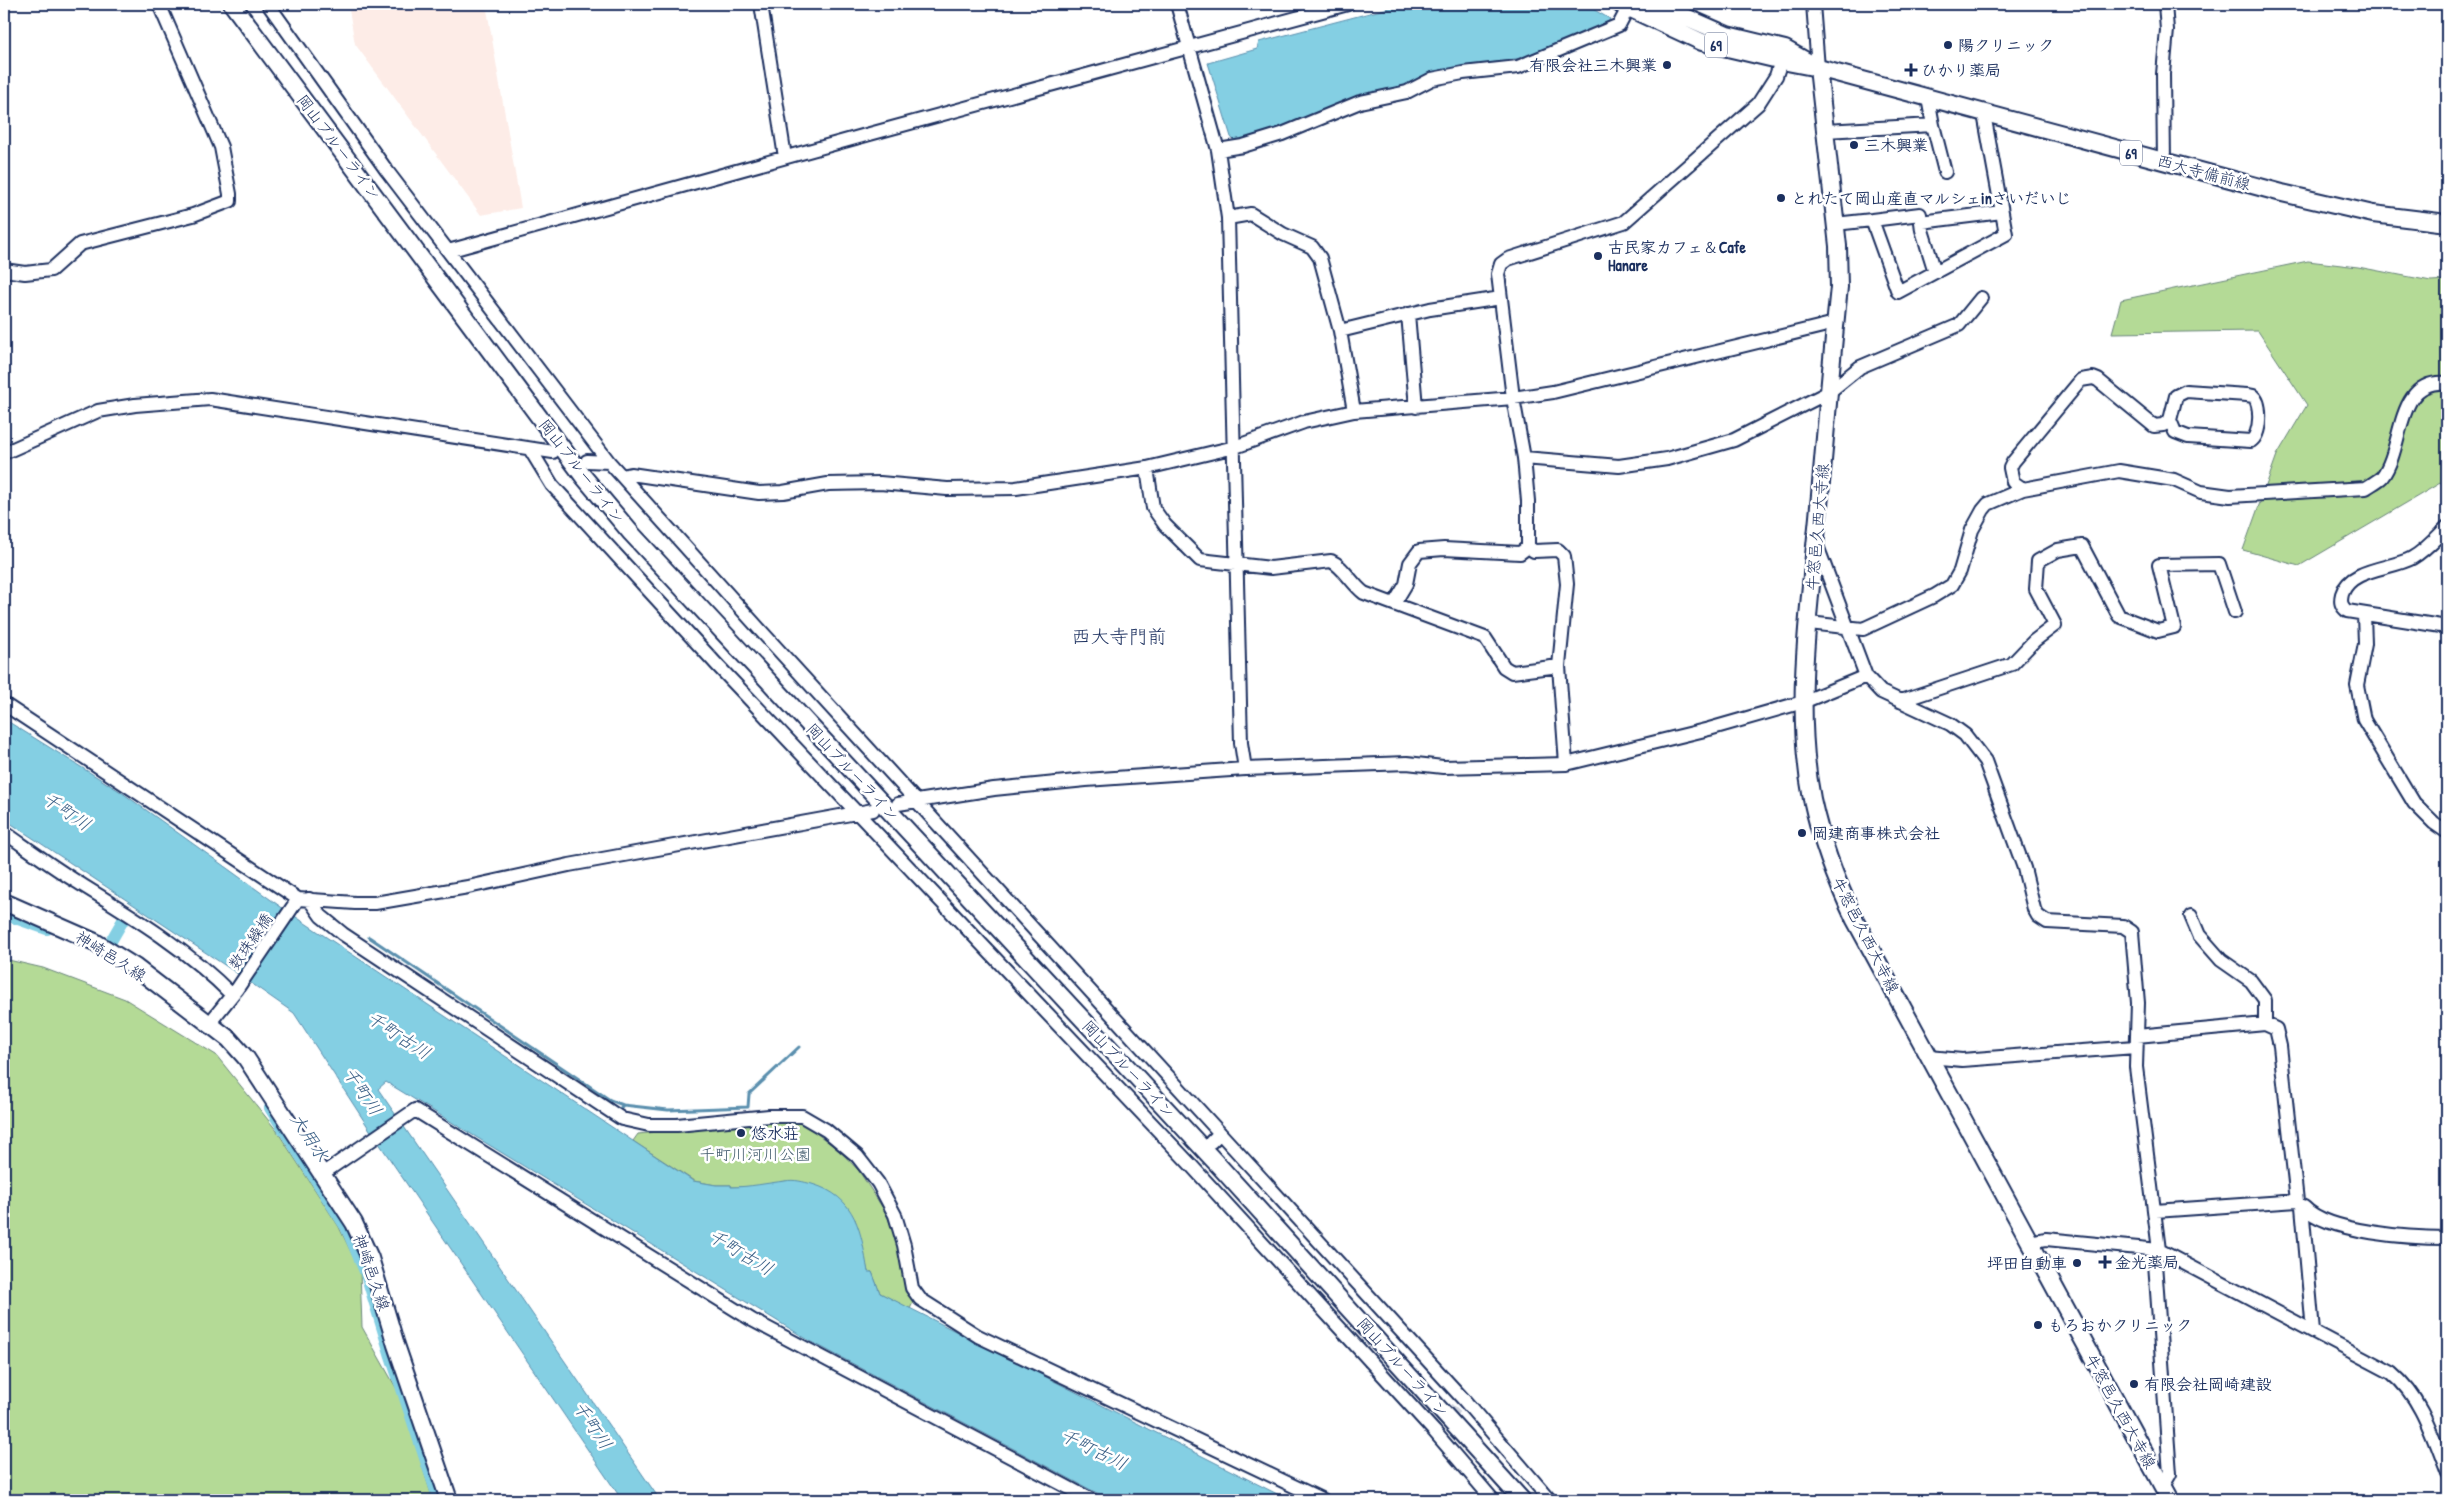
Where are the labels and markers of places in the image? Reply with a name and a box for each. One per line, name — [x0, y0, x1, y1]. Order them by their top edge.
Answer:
place label: 陽クリニック — [1958, 34, 2054, 56]
marker: 陽クリニック — [1942, 39, 1954, 51]
place label: 有限会社三木興業 — [1529, 54, 1657, 76]
marker: 有限会社三木興業 — [1661, 59, 1673, 71]
place label: ひかり薬局 — [1921, 59, 2001, 81]
marker: ひかり薬局 — [1905, 64, 1917, 76]
place label: 三木興業 — [1864, 134, 1928, 156]
marker: 三木興業 — [1848, 139, 1860, 151]
place label: とれたて岡山産直マルシェinさいだいじ — [1791, 187, 2072, 209]
marker: とれたて岡山産直マルシェinさいだいじ — [1775, 192, 1787, 204]
place label: 古民家カフェ＆Cafe Hanare — [1608, 236, 1747, 276]
marker: 古民家カフェ＆Cafe Hanare — [1592, 250, 1604, 262]
place label: 岡建商事株式会社 — [1812, 822, 1940, 844]
marker: 岡建商事株式会社 — [1796, 827, 1808, 839]
place label: 悠水荘 — [751, 1122, 799, 1144]
marker: 悠水荘 — [735, 1127, 747, 1139]
place label: 金光薬局 — [2115, 1251, 2179, 1273]
place label: 坪田自動車 — [1987, 1252, 2067, 1274]
marker: 金光薬局 — [2099, 1256, 2111, 1268]
marker: 坪田自動車 — [2071, 1257, 2083, 1269]
place label: もろおかクリニック — [2048, 1314, 2192, 1336]
marker: もろおかクリニック — [2032, 1319, 2044, 1331]
place label: 有限会社岡崎建設 — [2144, 1373, 2272, 1395]
marker: 有限会社岡崎建設 — [2128, 1378, 2140, 1390]

